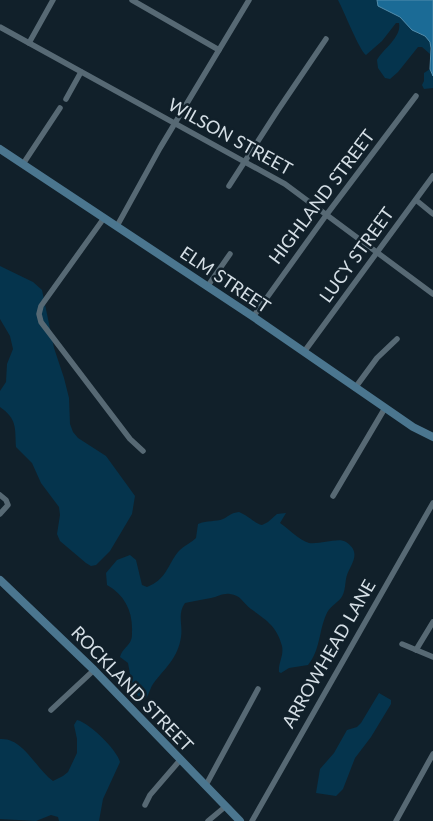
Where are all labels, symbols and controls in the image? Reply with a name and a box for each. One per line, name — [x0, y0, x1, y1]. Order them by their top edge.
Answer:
street label: WILSON STREET — [165, 93, 297, 180]
street label: HIGHLAND STREET — [264, 125, 379, 268]
street label: LUCY STREET — [314, 202, 398, 306]
street label: ELM STREET — [176, 241, 275, 318]
street label: ARROWHEAD LANE — [277, 575, 380, 732]
street label: ROCKLAND STREET — [67, 621, 199, 756]

